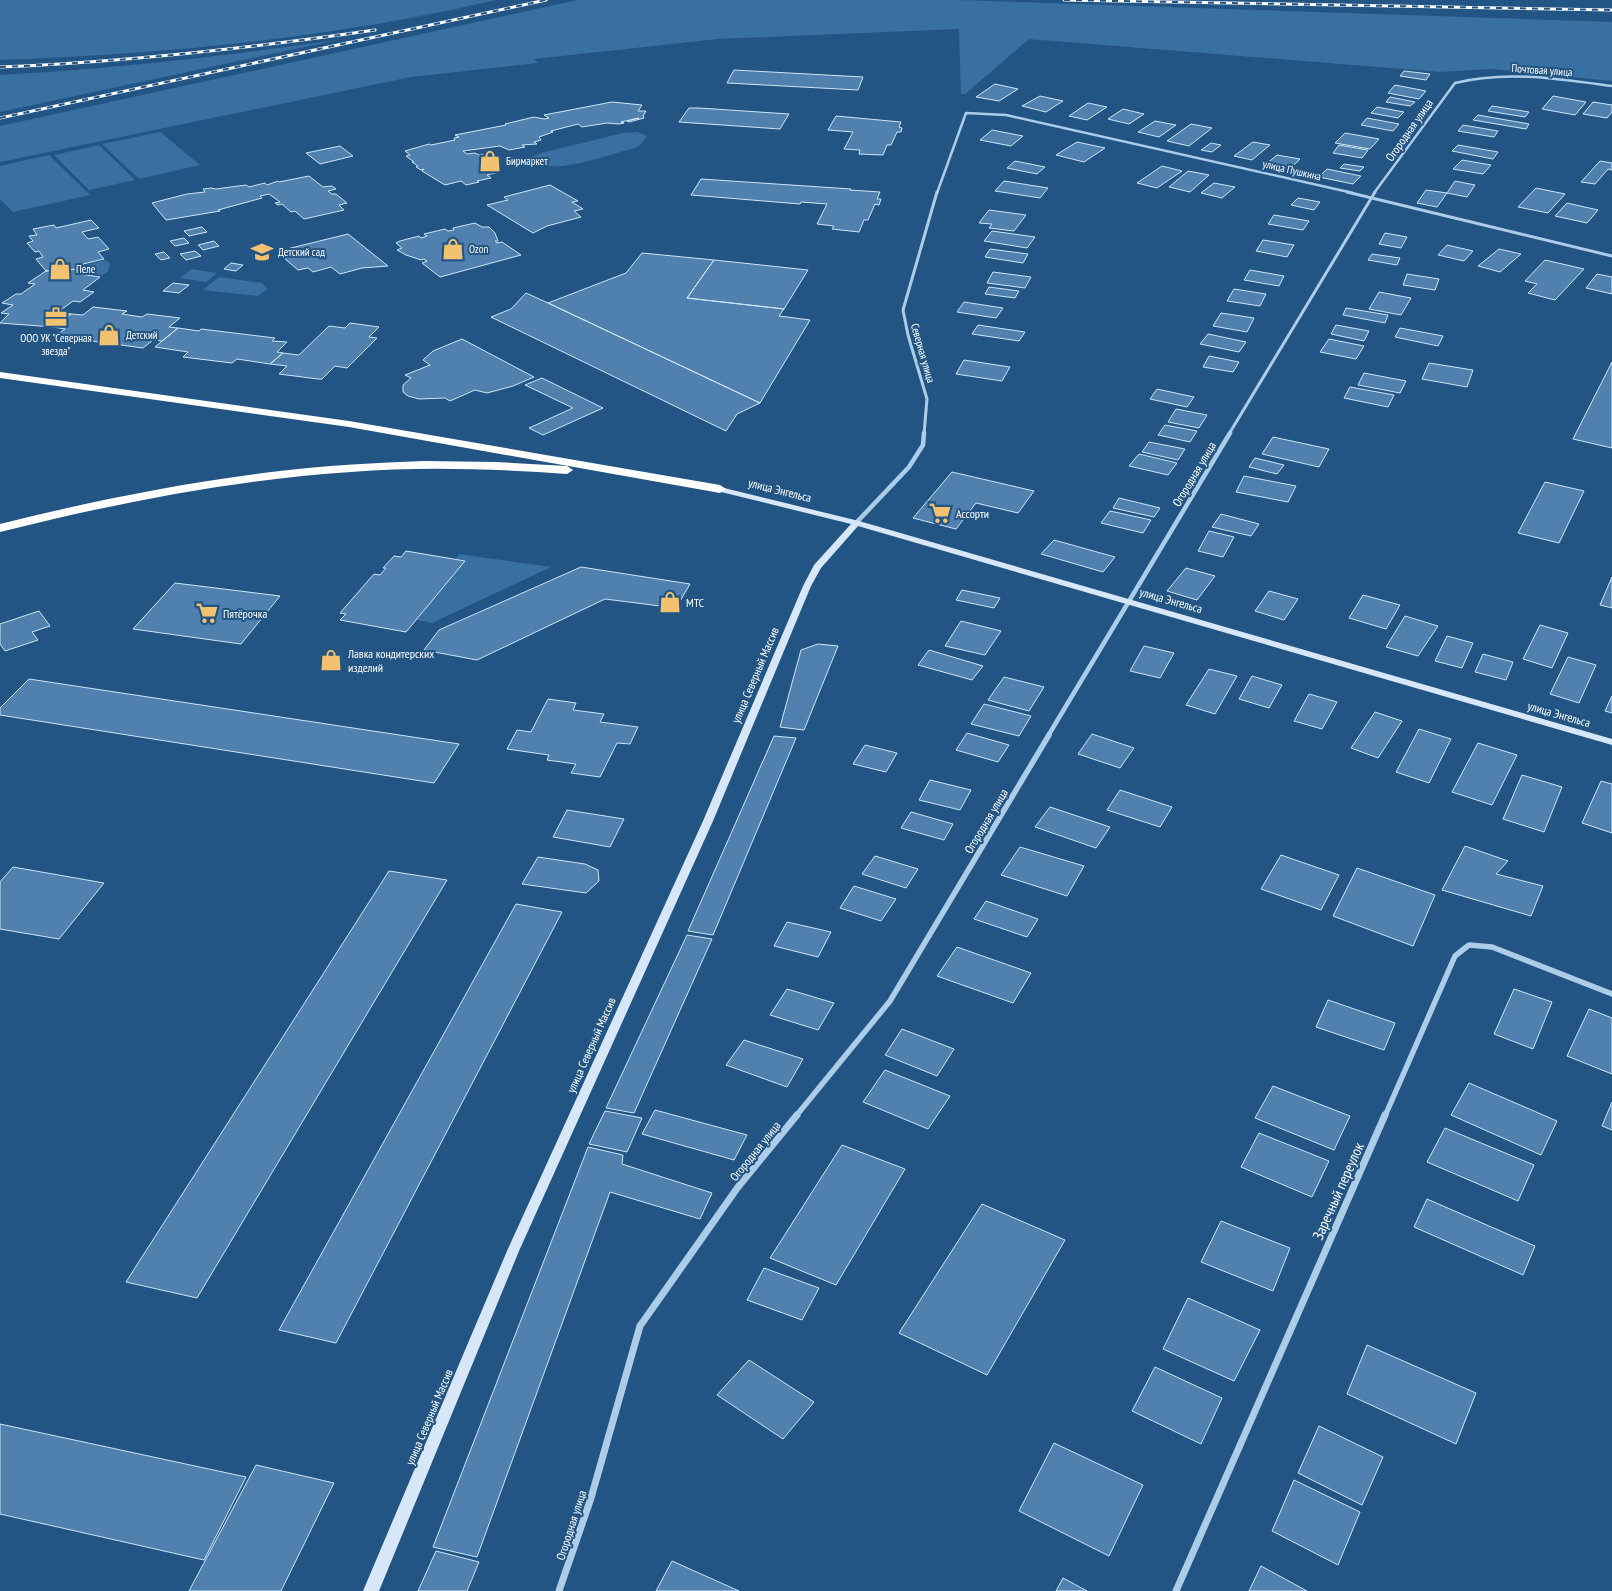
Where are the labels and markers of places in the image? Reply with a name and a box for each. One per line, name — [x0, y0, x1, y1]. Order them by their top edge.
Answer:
shop icon: Бирмаркет — [477, 148, 503, 174]
place label: Бирмаркет — [506, 154, 548, 168]
shop icon: Ozon — [440, 236, 466, 262]
school or university icon: Детский сад — [249, 239, 275, 265]
place label: Ozon — [469, 242, 488, 256]
place label: Детский сад — [278, 245, 325, 259]
shop icon: Пеле — [47, 256, 73, 282]
place label: Пеле — [76, 262, 96, 276]
office icon: ООО УК "Северная звезда" — [43, 304, 69, 330]
shop icon: Детский — [96, 322, 122, 348]
place label: Детский — [126, 328, 158, 342]
place label: ООО УК "Северная звезда" — [20, 331, 92, 358]
supermarket icon: Ассорти — [927, 500, 953, 526]
place label: Ассорти — [956, 506, 989, 521]
shop icon: МТС — [657, 589, 683, 615]
place label: МТС — [686, 595, 705, 610]
supermarket icon: Пятёрочка — [194, 600, 220, 626]
place label: Пятёрочка — [223, 606, 267, 621]
place label: Лавка кондитерских изделий — [347, 646, 434, 675]
shop icon: Лавка кондитерских изделий — [318, 647, 344, 673]

